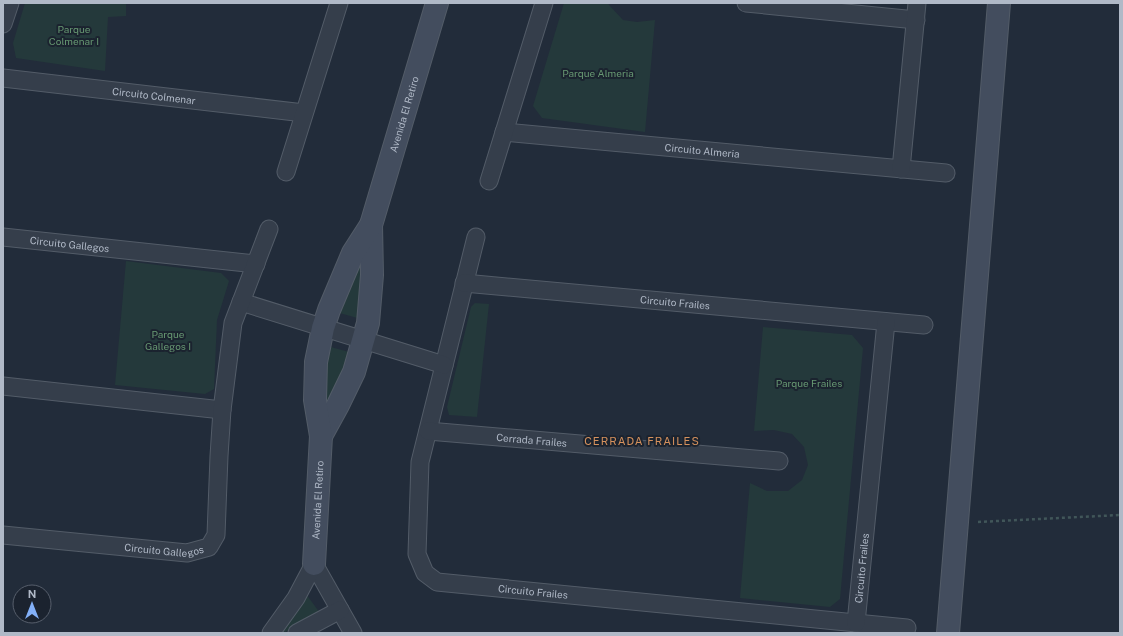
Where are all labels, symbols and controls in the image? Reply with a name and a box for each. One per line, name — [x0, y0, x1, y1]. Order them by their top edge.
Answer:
park label: Parque Colmenar I — [49, 23, 99, 47]
park label: Parque Almeria — [562, 67, 634, 79]
street label: Avenida El Retiro — [387, 74, 421, 154]
street label: Circuito Colmenar — [112, 85, 196, 106]
street label: Circuito Almeria — [664, 141, 740, 160]
street label: Circuito Gallegos — [29, 234, 110, 254]
street label: Circuito Frailes — [640, 293, 711, 311]
park label: Parque Gallegos I — [145, 328, 191, 352]
park label: Parque Frailes — [776, 377, 842, 389]
street label: Cerrada Frailes — [496, 431, 567, 449]
district label: CERRADA FRAILES — [584, 435, 700, 447]
street label: Avenida El Retiro — [309, 460, 326, 540]
street label: Circuito Frailes — [852, 533, 871, 604]
street label: Circuito Gallegos — [124, 541, 205, 559]
street label: Circuito Frailes — [498, 582, 568, 601]
north arrow — [12, 584, 52, 624]
text: N — [28, 588, 36, 600]

